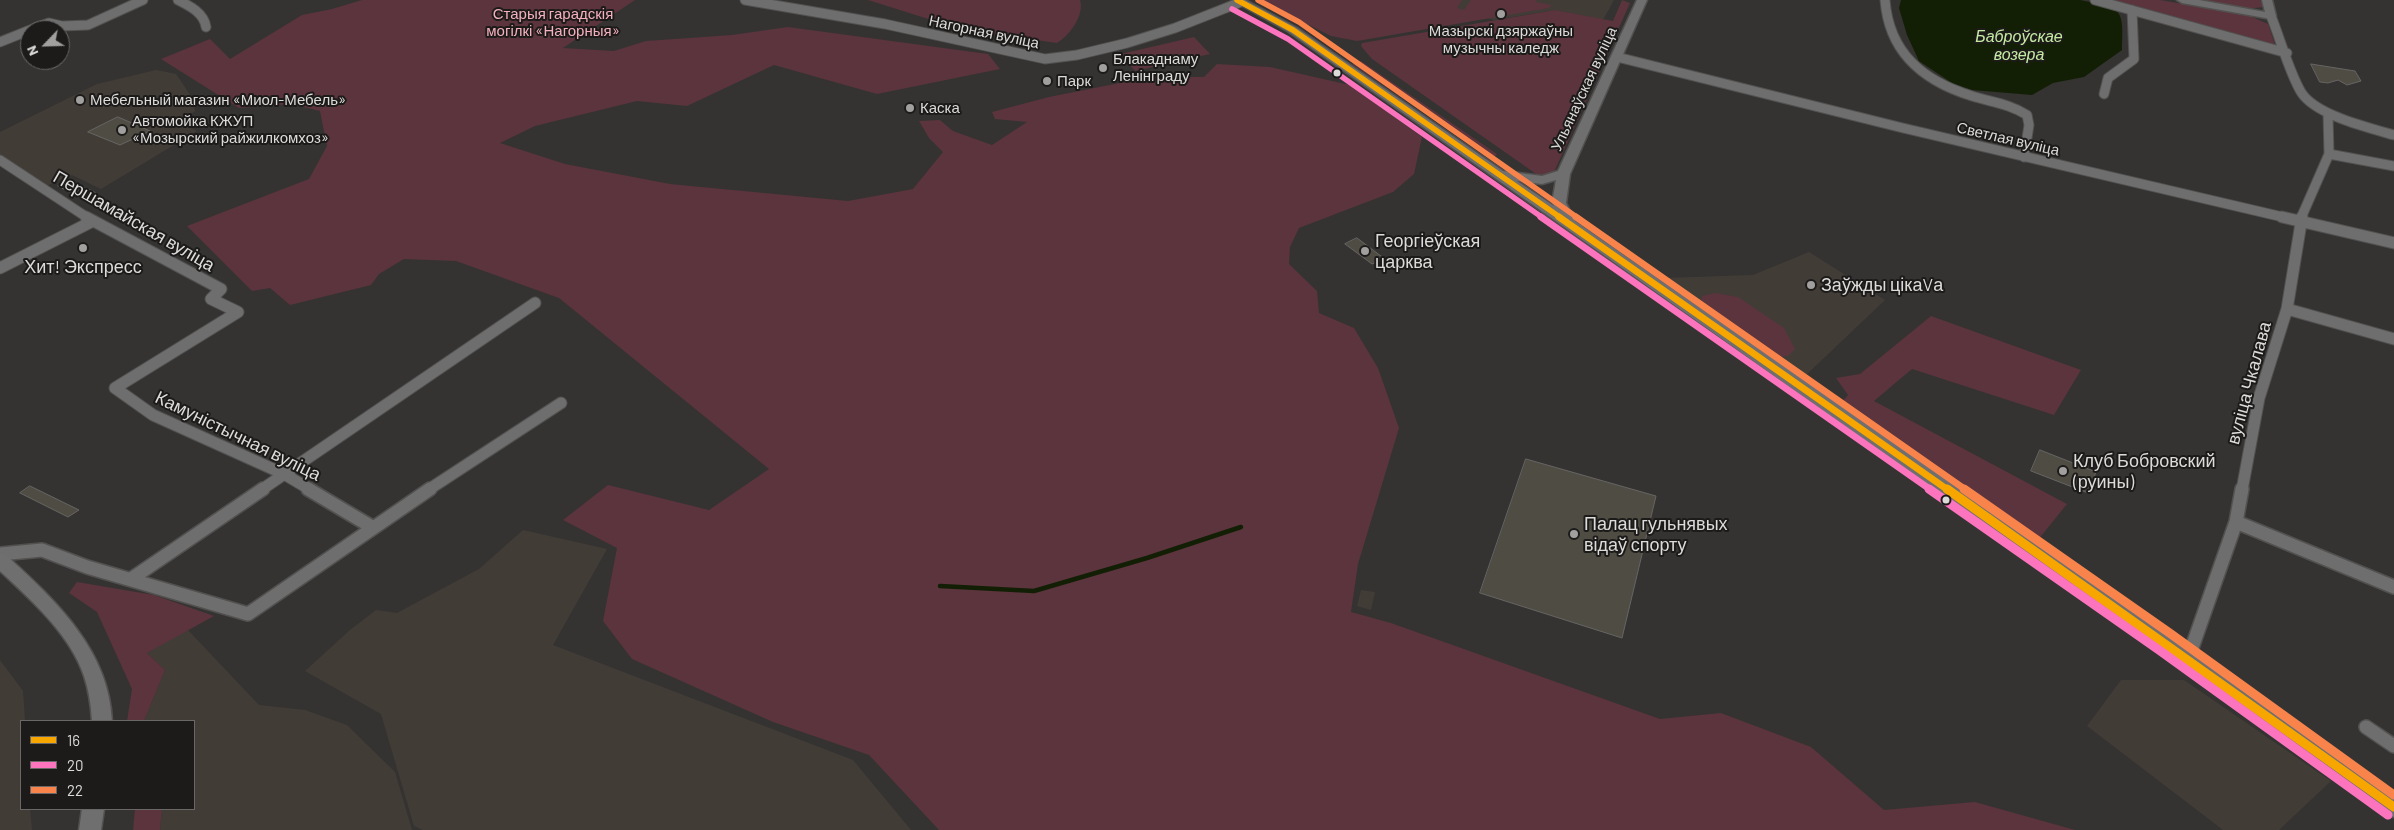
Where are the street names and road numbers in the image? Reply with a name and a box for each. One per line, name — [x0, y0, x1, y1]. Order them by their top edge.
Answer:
street label: Нагорная вуліца — [927, 11, 1041, 53]
street label: Ульянаўская вуліца — [1547, 24, 1621, 154]
street label: Светлая вуліца — [1955, 118, 2061, 160]
street label: Першамайская вуліца — [49, 166, 219, 276]
street label: вуліца Чкалава — [2222, 319, 2276, 447]
street label: Камуністычная вуліца — [152, 387, 324, 485]

